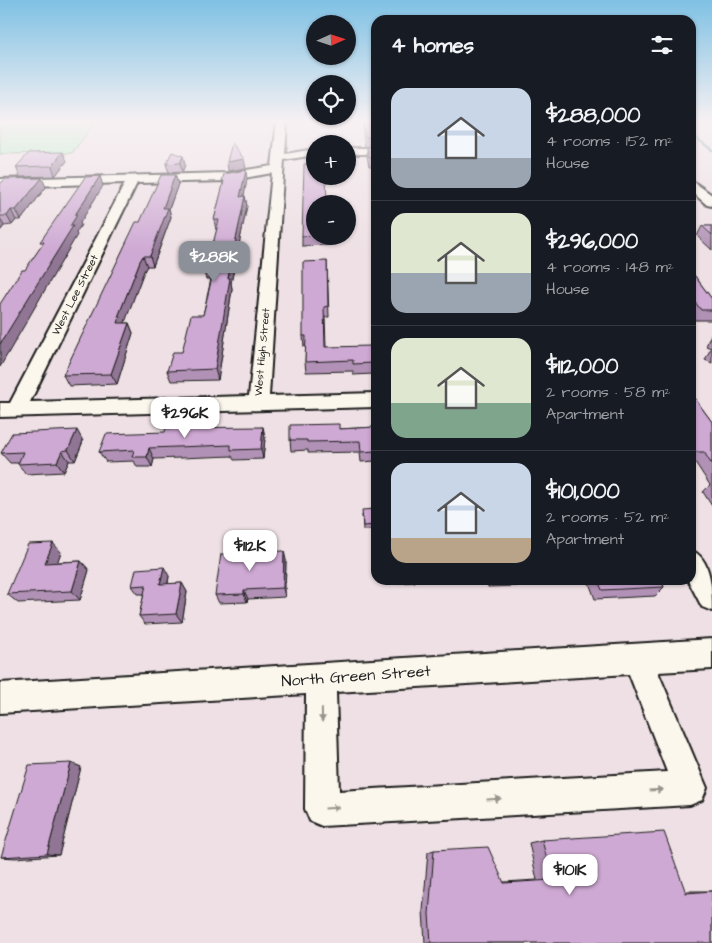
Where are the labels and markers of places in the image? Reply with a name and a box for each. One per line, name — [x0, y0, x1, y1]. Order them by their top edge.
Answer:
pin: $288K — [179, 240, 249, 283]
pin: $296K — [150, 396, 220, 439]
pin: $112K — [215, 530, 285, 572]
pin: $101K — [535, 854, 605, 896]

